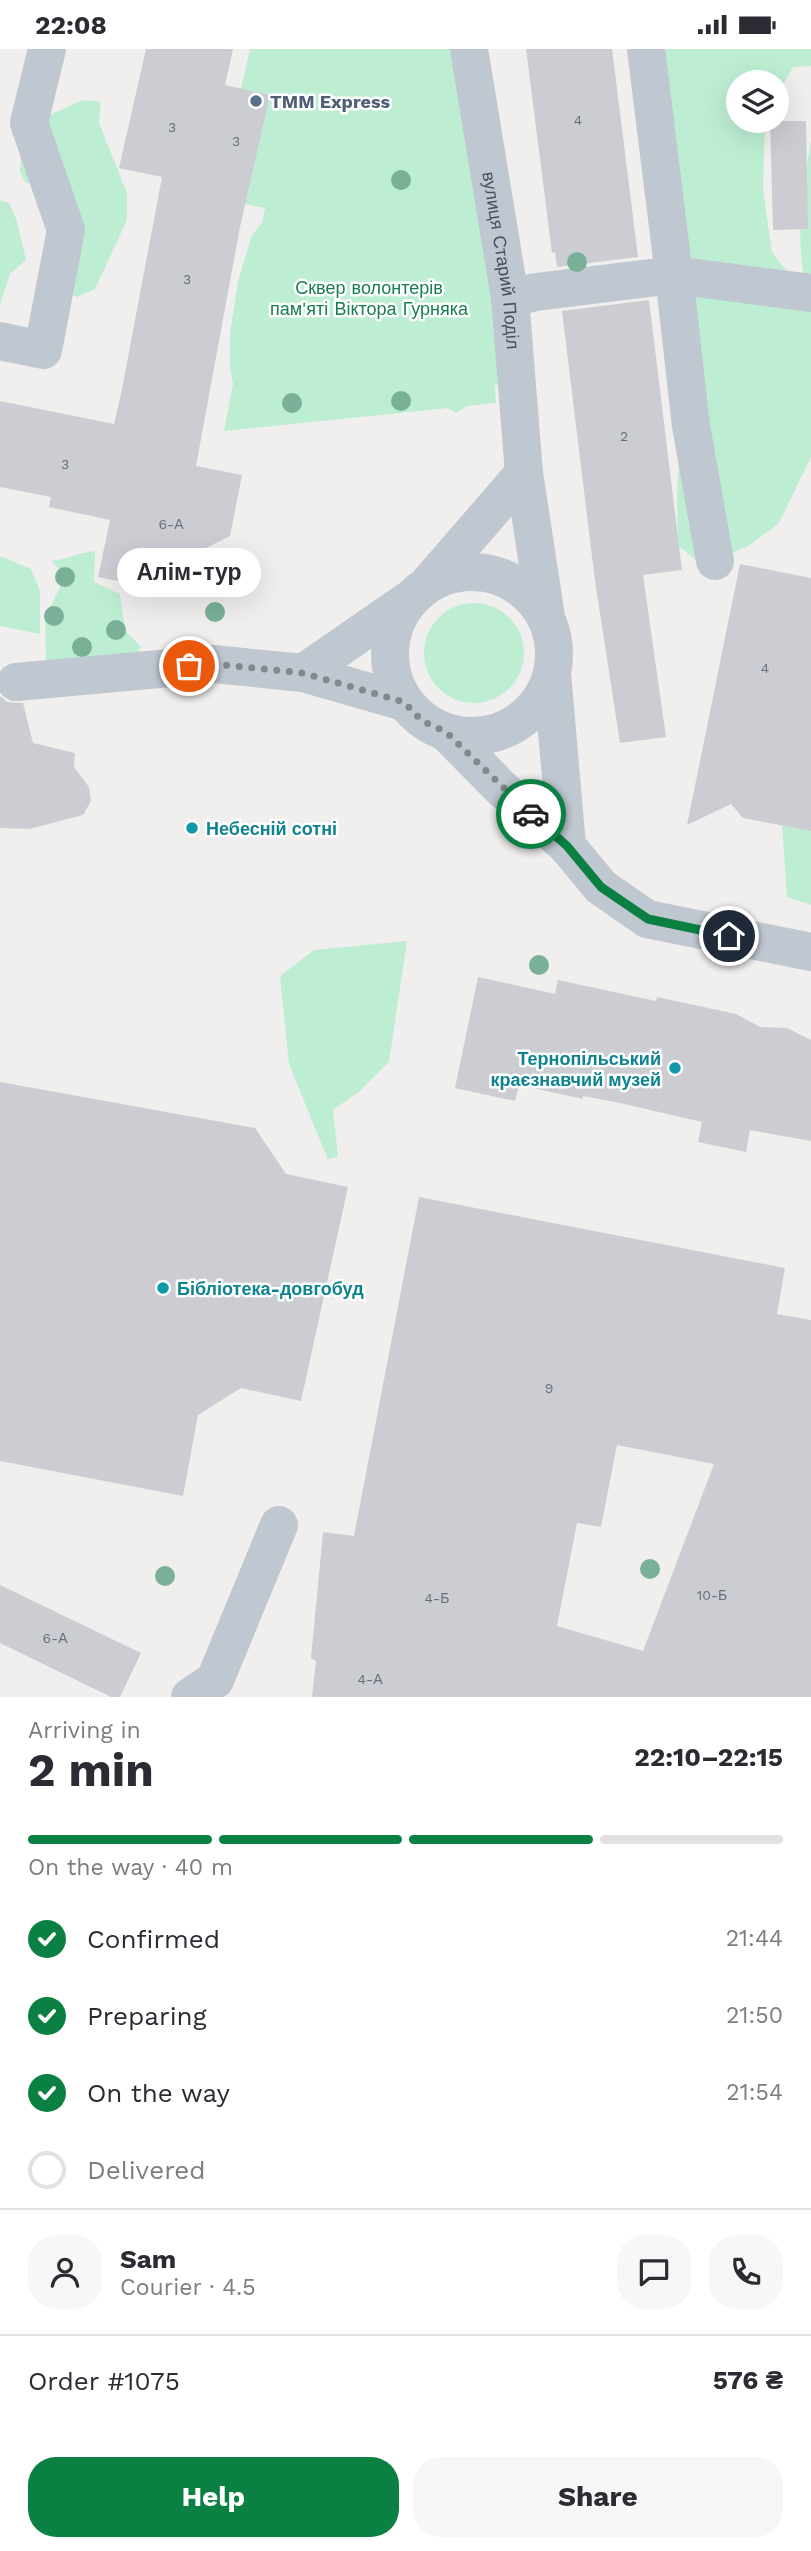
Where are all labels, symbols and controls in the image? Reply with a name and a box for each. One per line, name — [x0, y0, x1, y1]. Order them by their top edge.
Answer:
text: 22:08 — [35, 10, 107, 40]
map controls — [726, 70, 789, 133]
button: layers — [726, 70, 789, 133]
place label: TMM Express — [270, 91, 391, 112]
marker: TMM Express — [248, 93, 264, 109]
house number: 4 — [574, 112, 582, 128]
house number: 3 — [168, 119, 176, 135]
house number: 3 — [232, 133, 240, 149]
street label: вулиця Старий Поділ — [479, 170, 525, 350]
house number: 3 — [183, 271, 191, 287]
park label: Сквер волонтерів пам'яті Віктора Гурняка — [270, 277, 469, 319]
house number: 2 — [620, 428, 628, 444]
house number: 3 — [61, 456, 69, 472]
house number: 6-А — [159, 516, 184, 532]
callout: Алім-тур — [117, 547, 261, 596]
text: Алім-тур — [136, 559, 242, 586]
pin — [159, 636, 219, 696]
icon: bag — [170, 647, 208, 685]
house number: 4 — [761, 660, 769, 676]
courier — [496, 779, 566, 849]
icon: car — [512, 795, 550, 833]
place label: Небесній сотні — [206, 818, 337, 839]
marker: Небесній сотні — [184, 820, 200, 836]
pin — [699, 906, 759, 966]
icon: home — [710, 917, 748, 955]
place label: Тернопільський краєзнавчий музей — [490, 1048, 661, 1090]
marker: Тернопільський краєзнавчий музей — [667, 1060, 683, 1076]
place label: Бібліотека-довгобуд — [177, 1278, 364, 1299]
marker: Бібліотека-довгобуд — [155, 1280, 171, 1296]
house number: 9 — [545, 1380, 553, 1396]
house number: 10-Б — [697, 1587, 727, 1603]
house number: 4-Б — [425, 1590, 449, 1606]
house number: 6-А — [43, 1630, 68, 1646]
house number: 4-А — [357, 1671, 383, 1687]
text: Arriving in — [28, 1717, 141, 1744]
text: 22:10–22:15 — [634, 1742, 783, 1772]
text: 2 min — [28, 1743, 154, 1797]
text: On the way · 40 m — [28, 1854, 233, 1881]
icon: check — [28, 1920, 66, 1958]
text: Confirmed — [87, 1924, 220, 1954]
text: 21:44 — [726, 1925, 783, 1952]
icon: check — [28, 1997, 66, 2035]
text: Preparing — [87, 2001, 207, 2031]
text: 21:50 — [726, 2002, 783, 2029]
icon: check — [28, 2074, 66, 2112]
text: On the way — [87, 2078, 230, 2108]
text: 21:54 — [726, 2079, 783, 2106]
text: Delivered — [87, 2155, 206, 2185]
button: person — [28, 2235, 102, 2309]
button: chat — [617, 2235, 691, 2309]
button: phone — [709, 2235, 783, 2309]
text: Sam — [120, 2244, 176, 2274]
text: Courier · 4.5 — [120, 2274, 256, 2301]
text: 576 ₴ — [713, 2365, 783, 2395]
text: Order #1075 — [28, 2366, 180, 2396]
button: Help — [28, 2457, 399, 2537]
button: Share — [413, 2457, 783, 2537]

